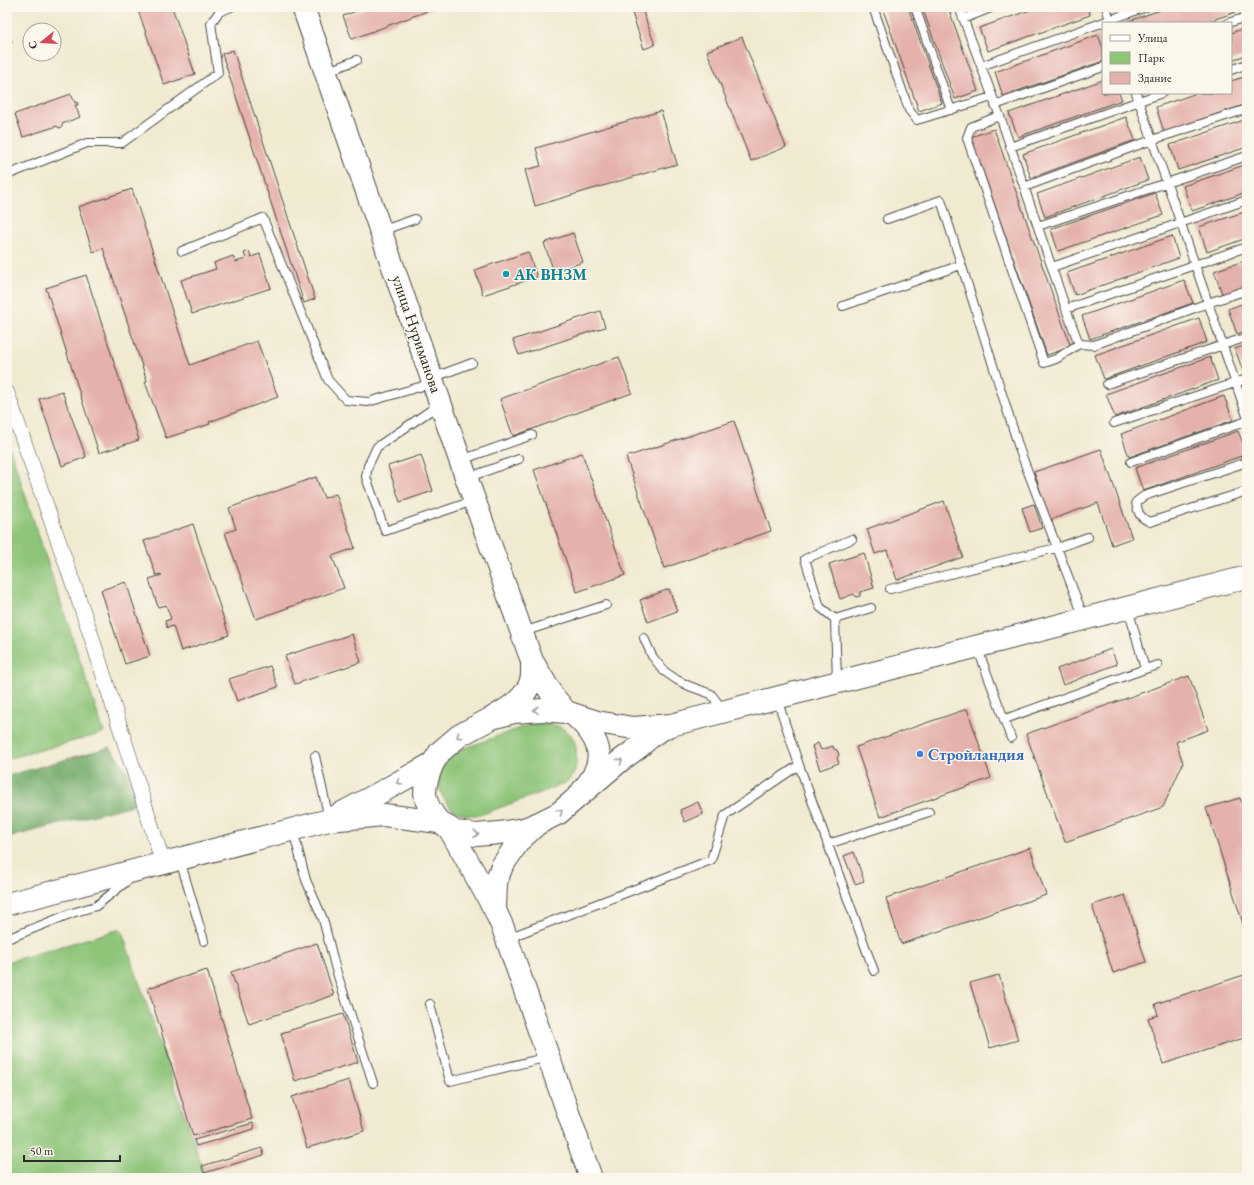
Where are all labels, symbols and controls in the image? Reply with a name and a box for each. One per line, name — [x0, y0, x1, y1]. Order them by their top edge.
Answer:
north arrow — [22, 22, 62, 62]
legend — [1102, 22, 1232, 94]
text: Улица — [1137, 30, 1168, 46]
text: С — [25, 39, 40, 51]
text: Парк — [1138, 50, 1165, 66]
text: Здание — [1138, 70, 1172, 86]
place label: АК ВНЗМ — [513, 264, 587, 285]
marker: АК ВНЗМ — [501, 269, 511, 279]
street label: улица Нуриманова — [387, 272, 447, 396]
one-way arrow — [533, 706, 539, 714]
one-way arrow — [456, 731, 463, 739]
place label: Стройландия — [928, 744, 1025, 765]
marker: Стройландия — [915, 749, 925, 759]
one-way arrow — [615, 759, 622, 766]
one-way arrow — [396, 778, 403, 785]
one-way arrow — [555, 810, 562, 817]
one-way arrow — [473, 830, 479, 839]
scale bar — [24, 1137, 120, 1163]
text: 50 m — [30, 1143, 54, 1159]

